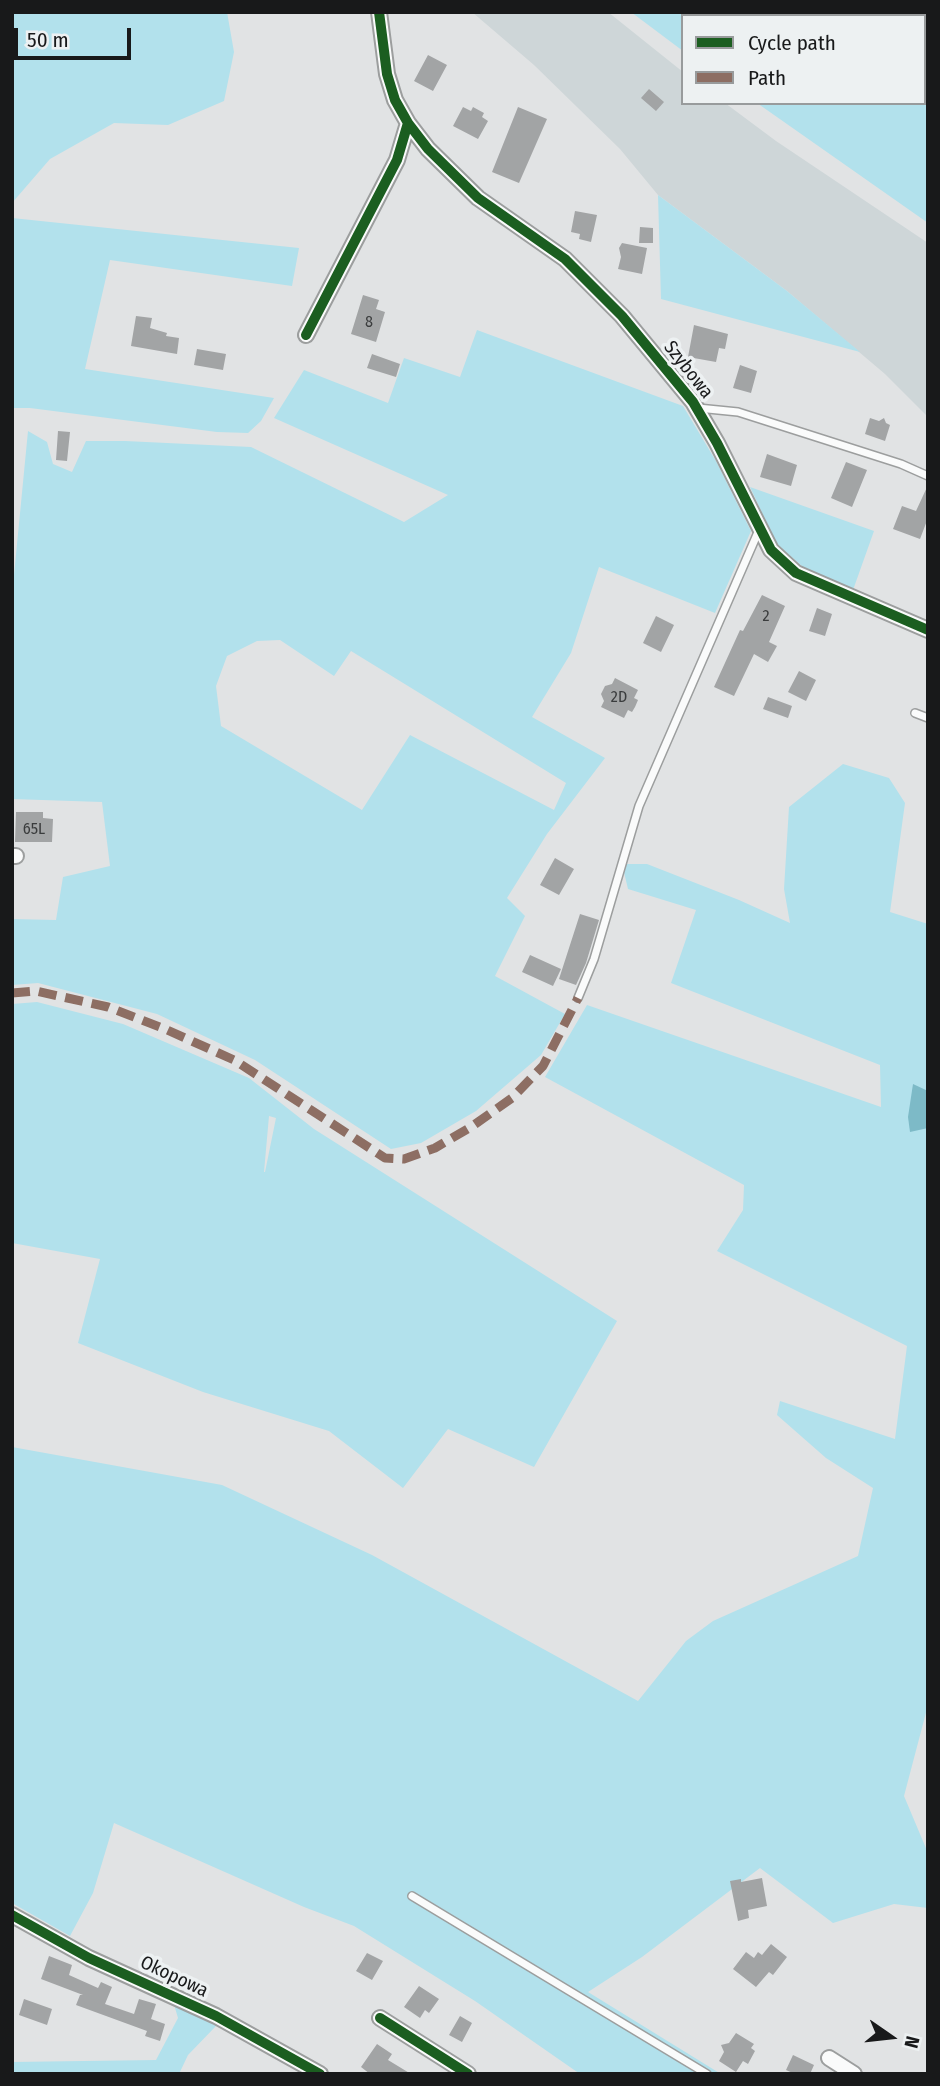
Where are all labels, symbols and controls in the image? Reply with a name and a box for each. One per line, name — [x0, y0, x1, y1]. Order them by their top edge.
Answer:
scale bar — [18, 14, 135, 58]
legend — [681, 14, 926, 105]
text: 50 m — [27, 27, 69, 53]
text: Cycle path — [748, 30, 836, 56]
text: Path — [748, 65, 786, 91]
house number: 8 — [365, 313, 373, 333]
street label: Szybowa — [658, 337, 718, 403]
house number: 2 — [762, 607, 770, 627]
house number: 2D — [611, 688, 627, 708]
house number: 65L — [23, 820, 45, 840]
street label: Okopowa — [136, 1951, 212, 2003]
north arrow — [856, 2002, 926, 2072]
text: N — [899, 2034, 924, 2051]

